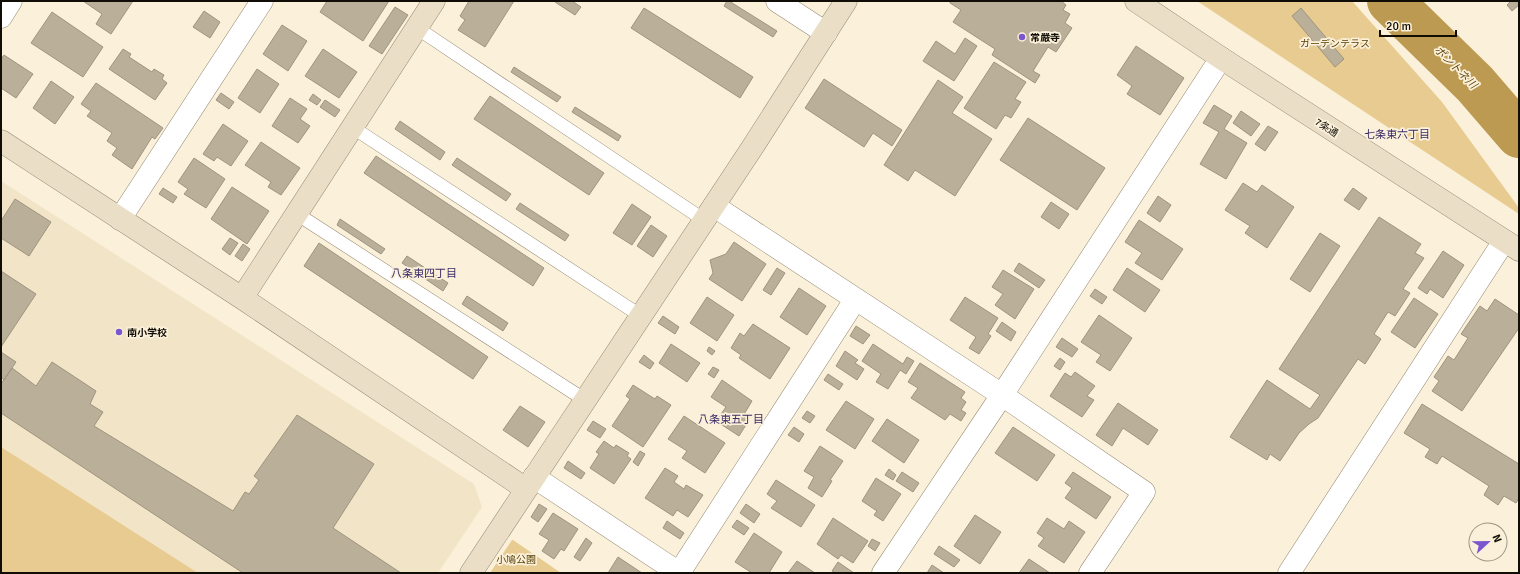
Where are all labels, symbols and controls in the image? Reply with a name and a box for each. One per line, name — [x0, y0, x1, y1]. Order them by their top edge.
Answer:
scale bar — [1380, 12, 1456, 38]
text: 20 m — [1386, 19, 1411, 34]
marker: 常嚴寺 — [1017, 32, 1027, 42]
place label: 常嚴寺 — [1030, 32, 1060, 44]
park label: ガーデンテラス — [1300, 38, 1370, 50]
water label: ポントネ川 — [1432, 43, 1480, 92]
street label: 7条通 — [1313, 116, 1340, 140]
district label: 七条東六丁目 — [1364, 128, 1430, 141]
district label: 八条東四丁目 — [391, 267, 457, 280]
marker: 南小学校 — [114, 327, 124, 337]
place label: 南小学校 — [127, 327, 167, 339]
district label: 八条東五丁目 — [698, 413, 764, 426]
north arrow — [1468, 522, 1508, 562]
text: N — [1489, 532, 1504, 544]
park label: 小鳩公園 — [496, 554, 536, 566]

